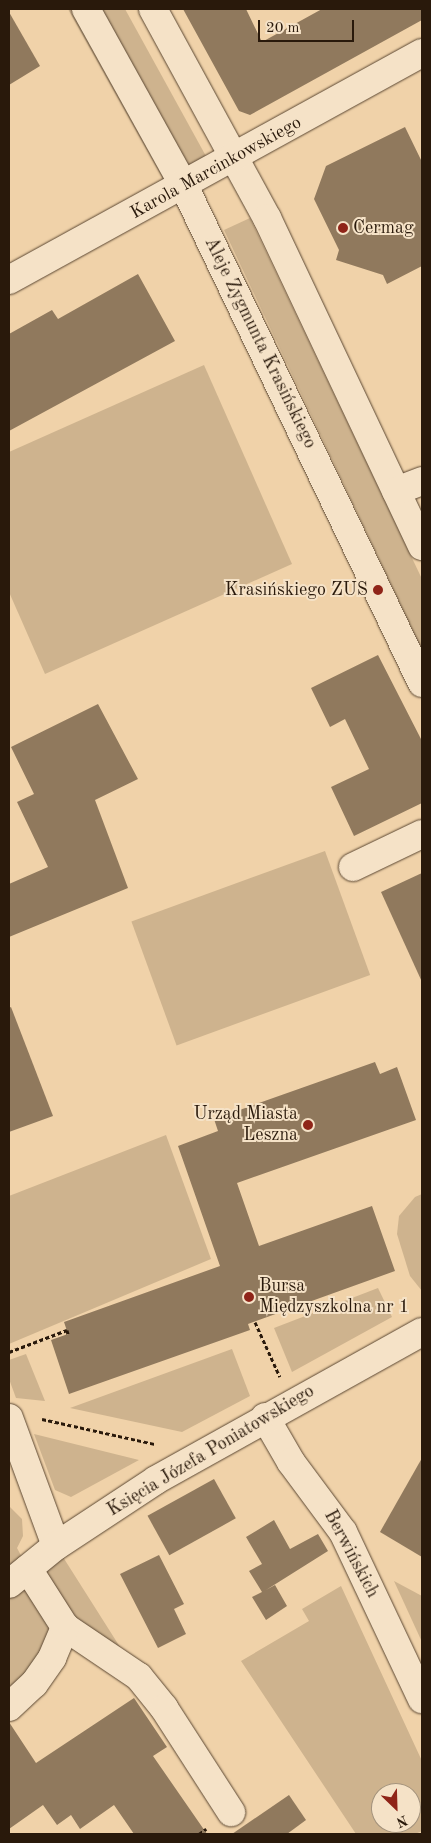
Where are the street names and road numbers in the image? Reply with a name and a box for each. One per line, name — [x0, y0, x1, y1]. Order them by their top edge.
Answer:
street label: Karola Marcinkowskiego — [127, 112, 305, 224]
street label: Aleje Zygmunta Krasińskiego — [199, 234, 321, 452]
street label: Księcia Józefa Poniatowskiego — [104, 1381, 318, 1521]
street label: Berwińskich — [319, 1506, 383, 1602]

